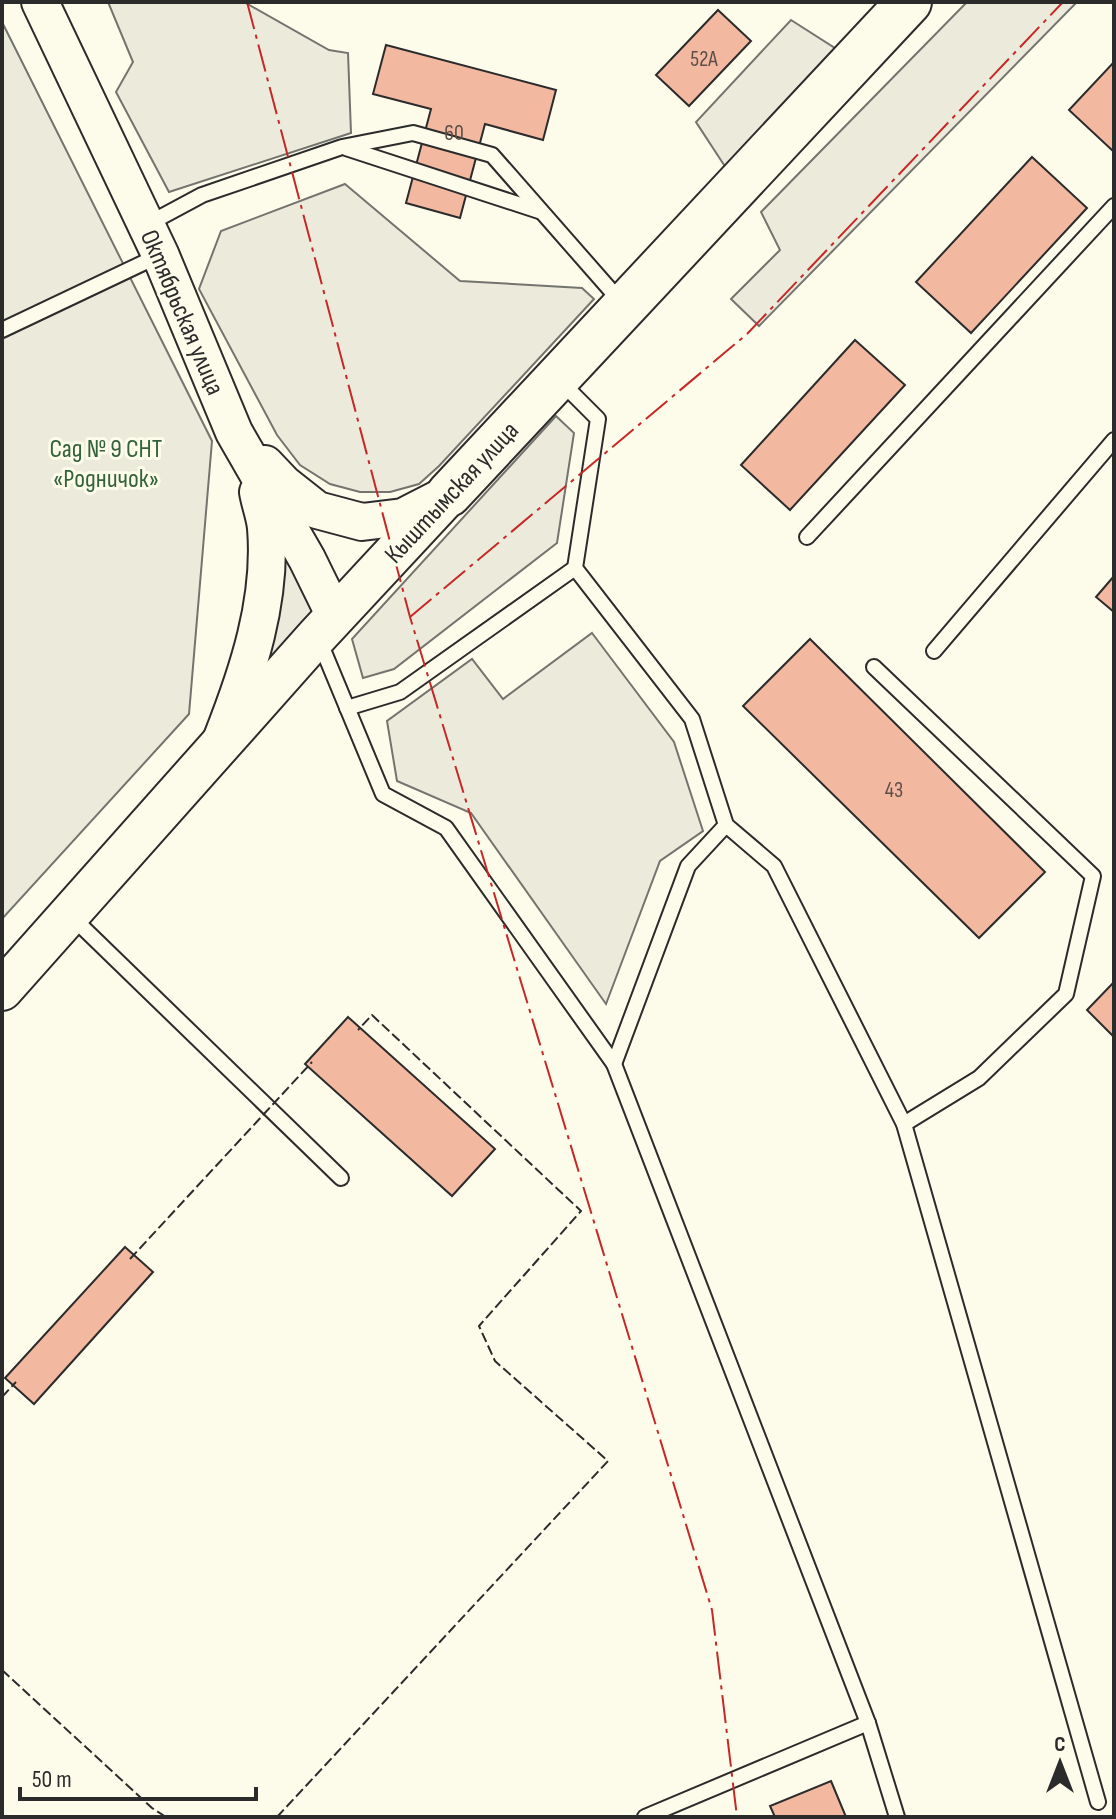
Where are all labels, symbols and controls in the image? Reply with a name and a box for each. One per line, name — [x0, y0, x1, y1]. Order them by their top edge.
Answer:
house number: 52А — [690, 46, 718, 73]
house number: 60 — [444, 120, 464, 147]
street label: Октябрьская улица — [133, 225, 230, 400]
street label: Кыштымская улица — [379, 416, 526, 570]
park label: Сад № 9 СНТ «Родничок» — [50, 434, 162, 495]
house number: 43 — [885, 777, 903, 804]
north arrow — [1020, 1723, 1100, 1803]
text: С — [1054, 1731, 1066, 1758]
scale bar — [20, 1751, 256, 1801]
text: 50 m — [32, 1765, 72, 1794]

